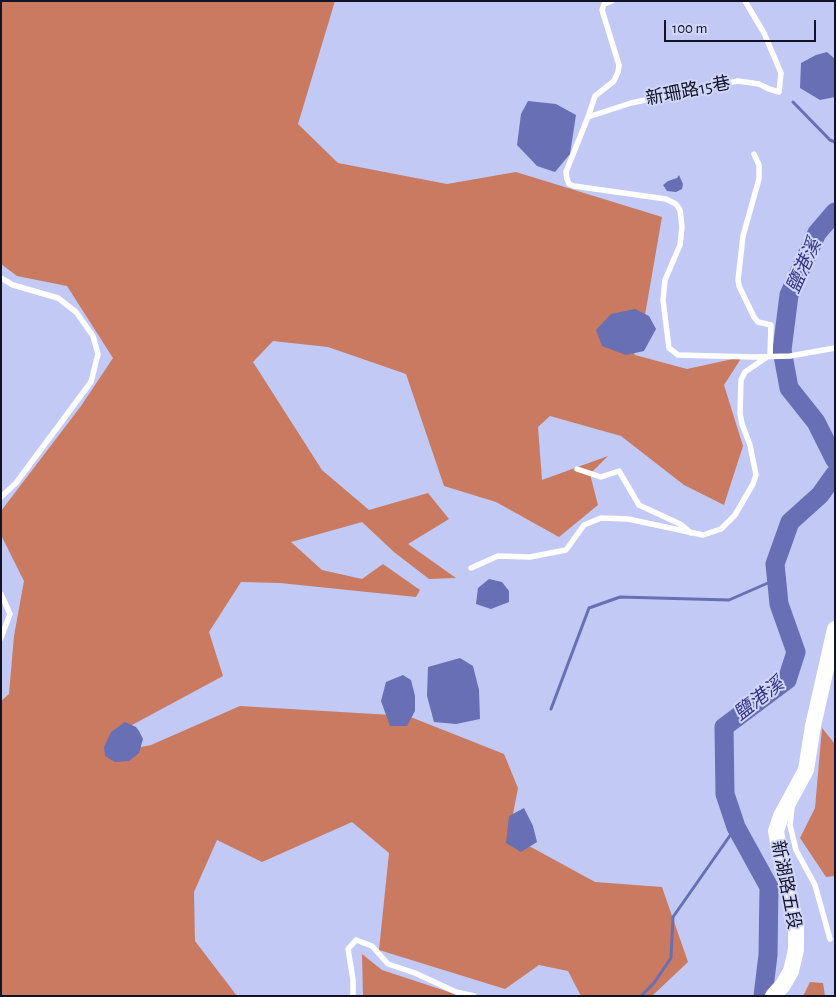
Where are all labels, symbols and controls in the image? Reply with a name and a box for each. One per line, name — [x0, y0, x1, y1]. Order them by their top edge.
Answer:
scale bar — [666, 10, 818, 42]
text: 100 m — [672, 21, 707, 36]
street label: 新珊路15巷 — [644, 72, 732, 110]
water label: 鹽港溪 — [782, 235, 826, 297]
water label: 鹽港溪 — [730, 672, 788, 726]
street label: 新湖路五段 — [767, 839, 805, 931]

